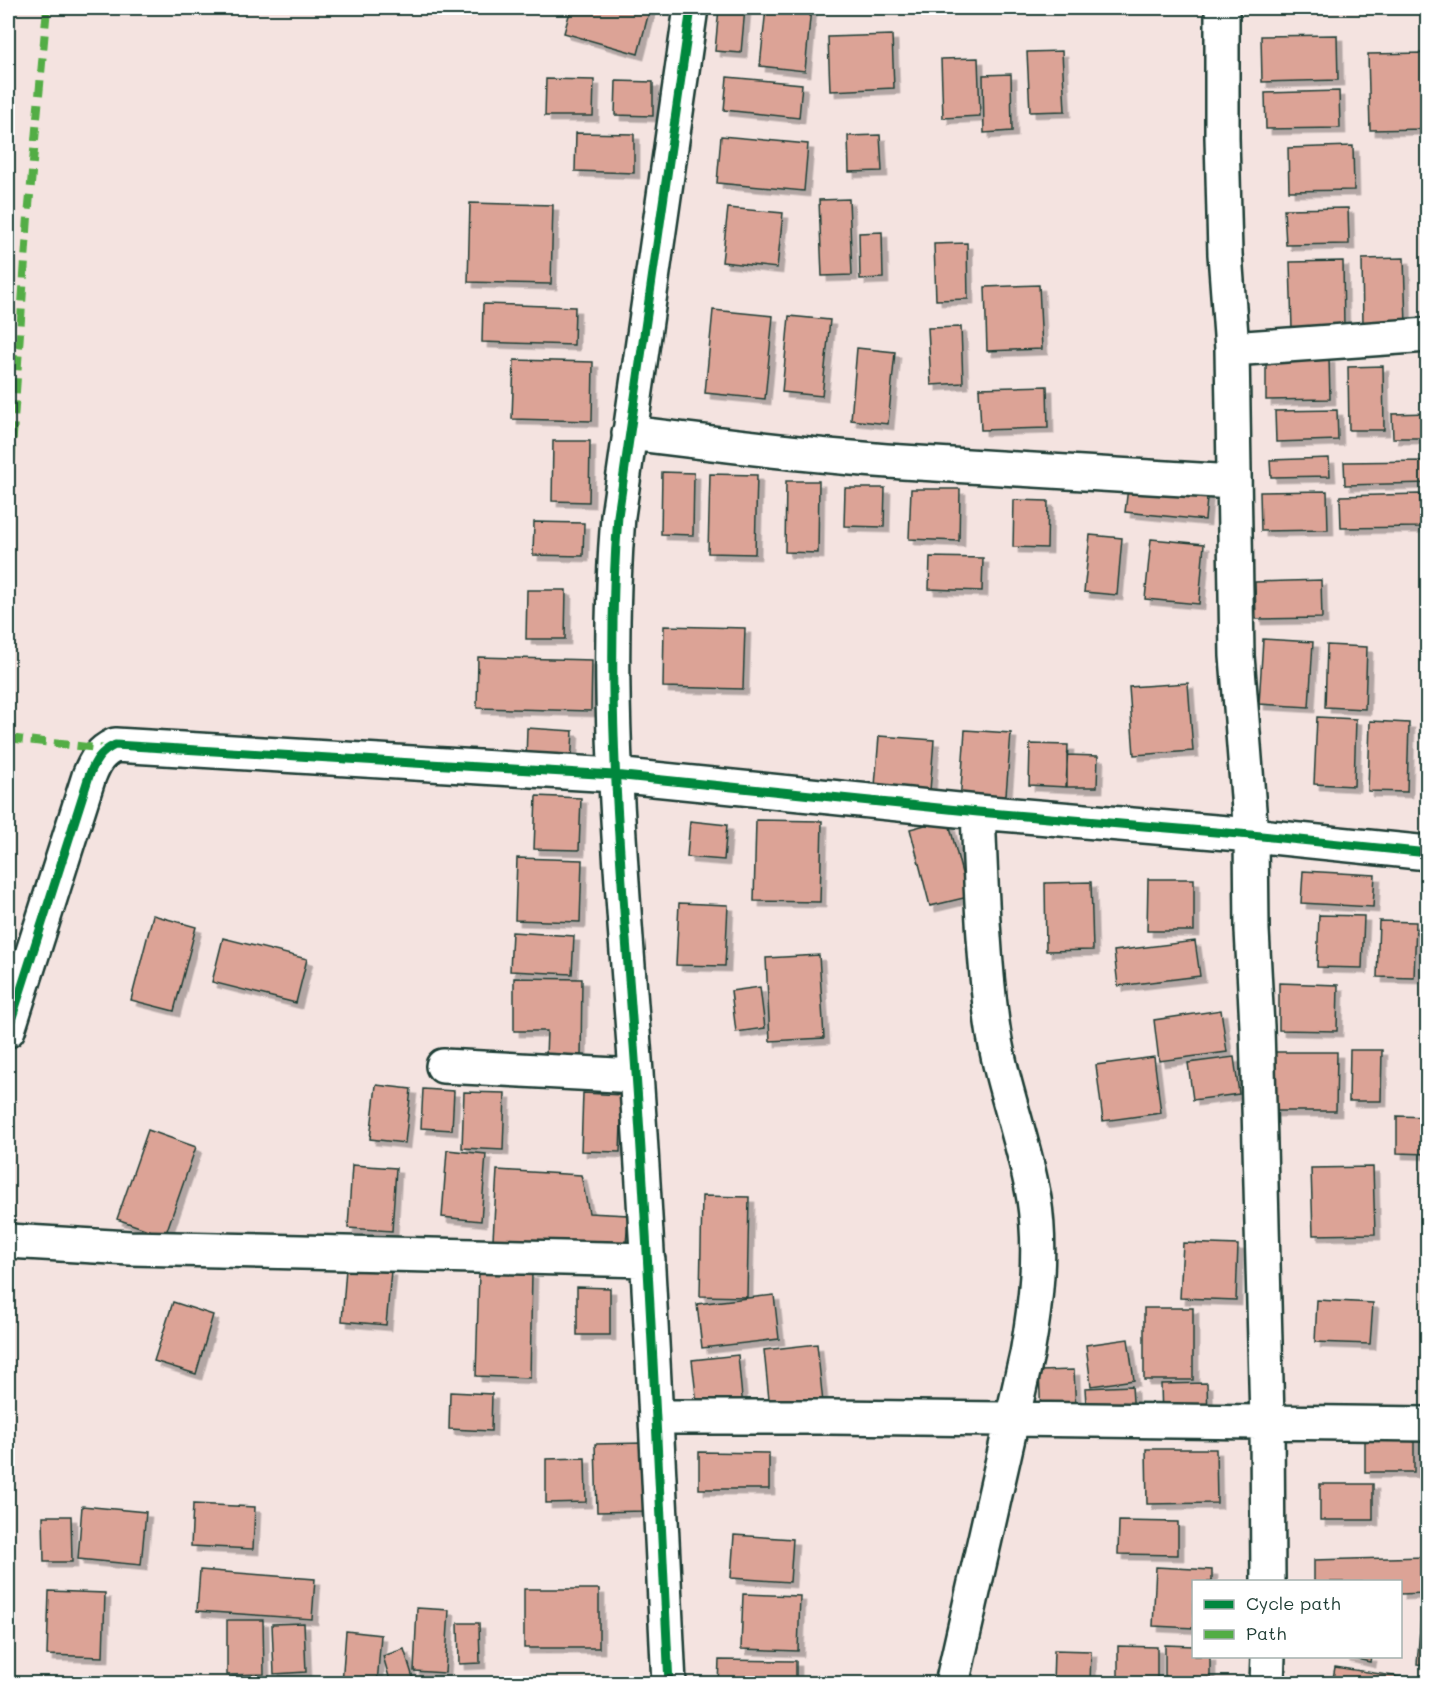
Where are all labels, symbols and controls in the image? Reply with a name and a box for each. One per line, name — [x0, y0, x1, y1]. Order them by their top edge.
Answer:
legend — [1192, 1580, 1402, 1658]
text: Cycle path — [1246, 1591, 1341, 1615]
text: Path — [1246, 1621, 1286, 1645]

